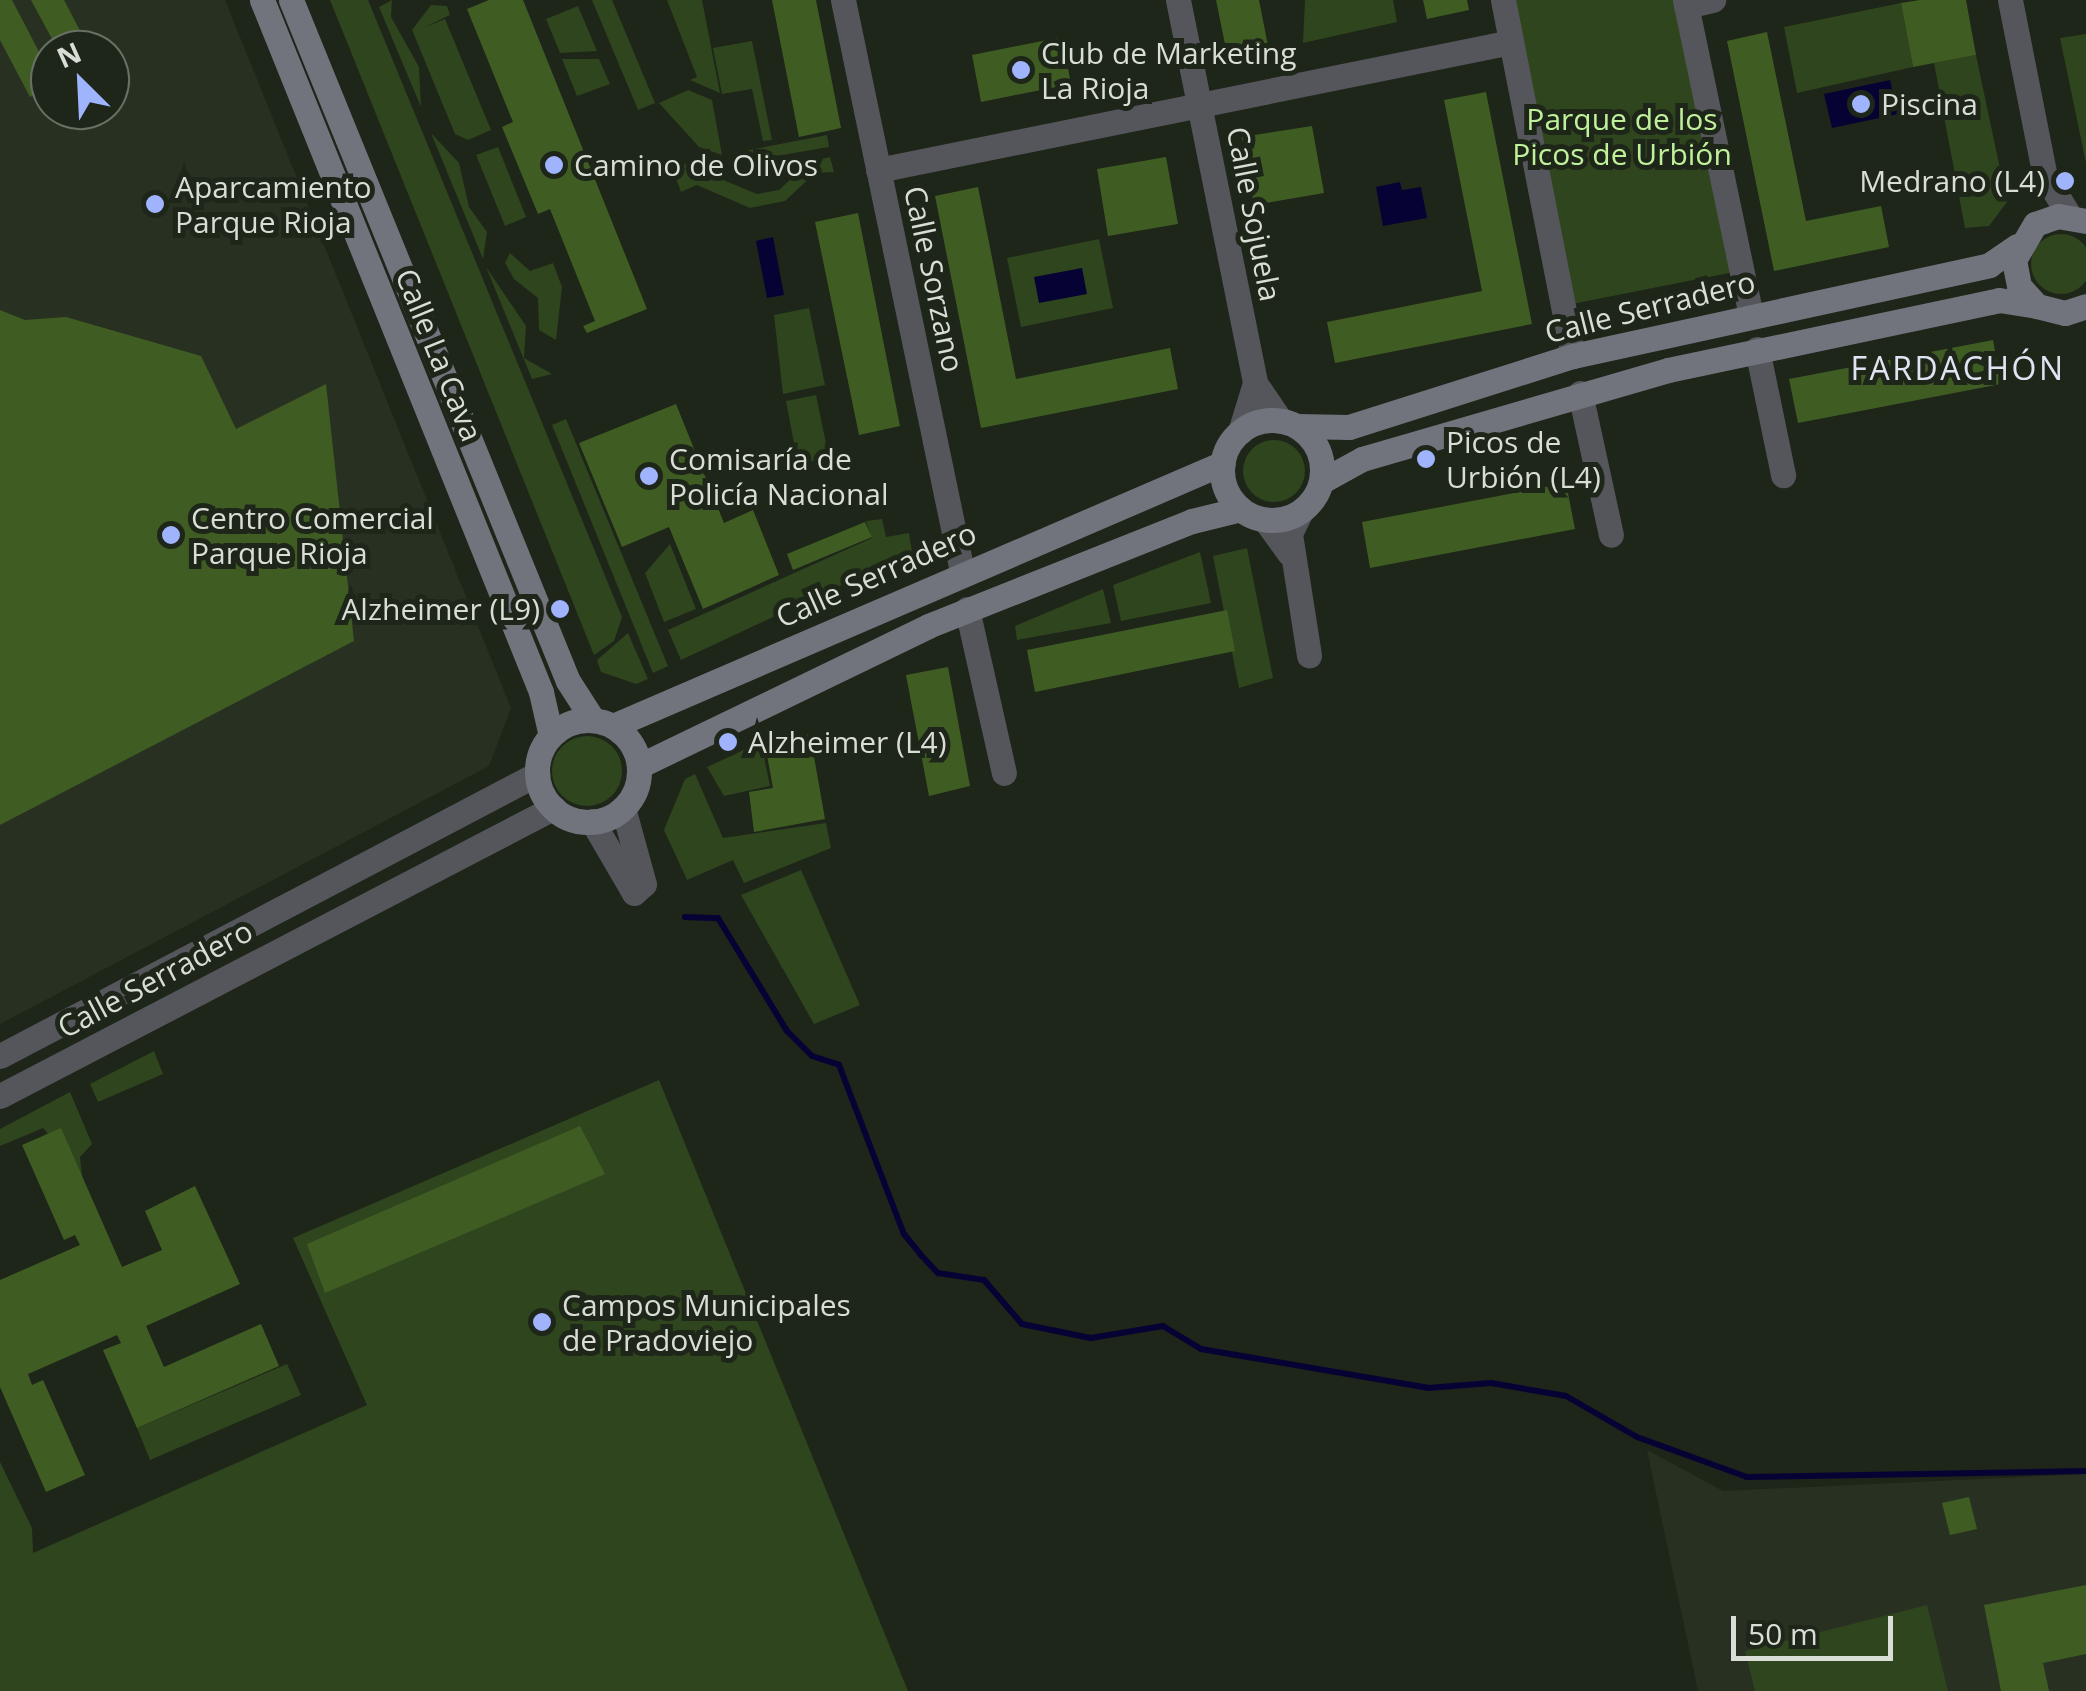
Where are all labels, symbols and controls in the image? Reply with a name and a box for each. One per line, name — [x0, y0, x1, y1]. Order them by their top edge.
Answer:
north arrow — [30, 30, 130, 130]
text: N — [50, 32, 87, 76]
place label: Club de Marketing La Rioja — [1041, 35, 1296, 106]
marker: Club de Marketing La Rioja — [1010, 59, 1032, 81]
place label: Piscina — [1881, 86, 1978, 122]
marker: Piscina — [1850, 93, 1872, 115]
park label: Parque de los Picos de Urbión — [1512, 101, 1732, 172]
street label: Calle Sojuela — [1219, 124, 1289, 304]
place label: Camino de Olivos — [574, 147, 818, 183]
marker: Camino de Olivos — [543, 154, 565, 176]
place label: Medrano (L4) — [1859, 163, 2045, 199]
place label: Aparcamiento Parque Rioja — [175, 169, 372, 240]
marker: Medrano (L4) — [2054, 170, 2076, 192]
street label: Calle Sorzano — [897, 183, 971, 375]
marker: Aparcamiento Parque Rioja — [144, 193, 166, 215]
street label: Calle Serradero — [1541, 263, 1759, 351]
street label: Calle La Cava — [388, 264, 490, 446]
district label: FARDACHÓN — [1850, 349, 2066, 387]
place label: Picos de Urbión (L4) — [1446, 424, 1601, 494]
place label: Comisaría de Policía Nacional — [669, 441, 889, 512]
marker: Picos de Urbión (L4) — [1415, 448, 1437, 470]
marker: Comisaría de Policía Nacional — [638, 465, 660, 487]
place label: Centro Comercial Parque Rioja — [191, 500, 434, 570]
street label: Calle Serradero — [770, 515, 982, 635]
marker: Centro Comercial Parque Rioja — [160, 524, 182, 546]
place label: Alzheimer (L9) — [341, 591, 540, 627]
marker: Alzheimer (L9) — [549, 598, 571, 620]
place label: Alzheimer (L4) — [748, 724, 947, 760]
marker: Alzheimer (L4) — [717, 731, 739, 753]
street label: Calle Serradero — [51, 913, 259, 1045]
place label: Campos Municipales de Pradoviejo — [562, 1287, 851, 1358]
marker: Campos Municipales de Pradoviejo — [531, 1311, 553, 1333]
scale bar — [1736, 1596, 1898, 1658]
text: 50 m — [1748, 1613, 1818, 1654]

